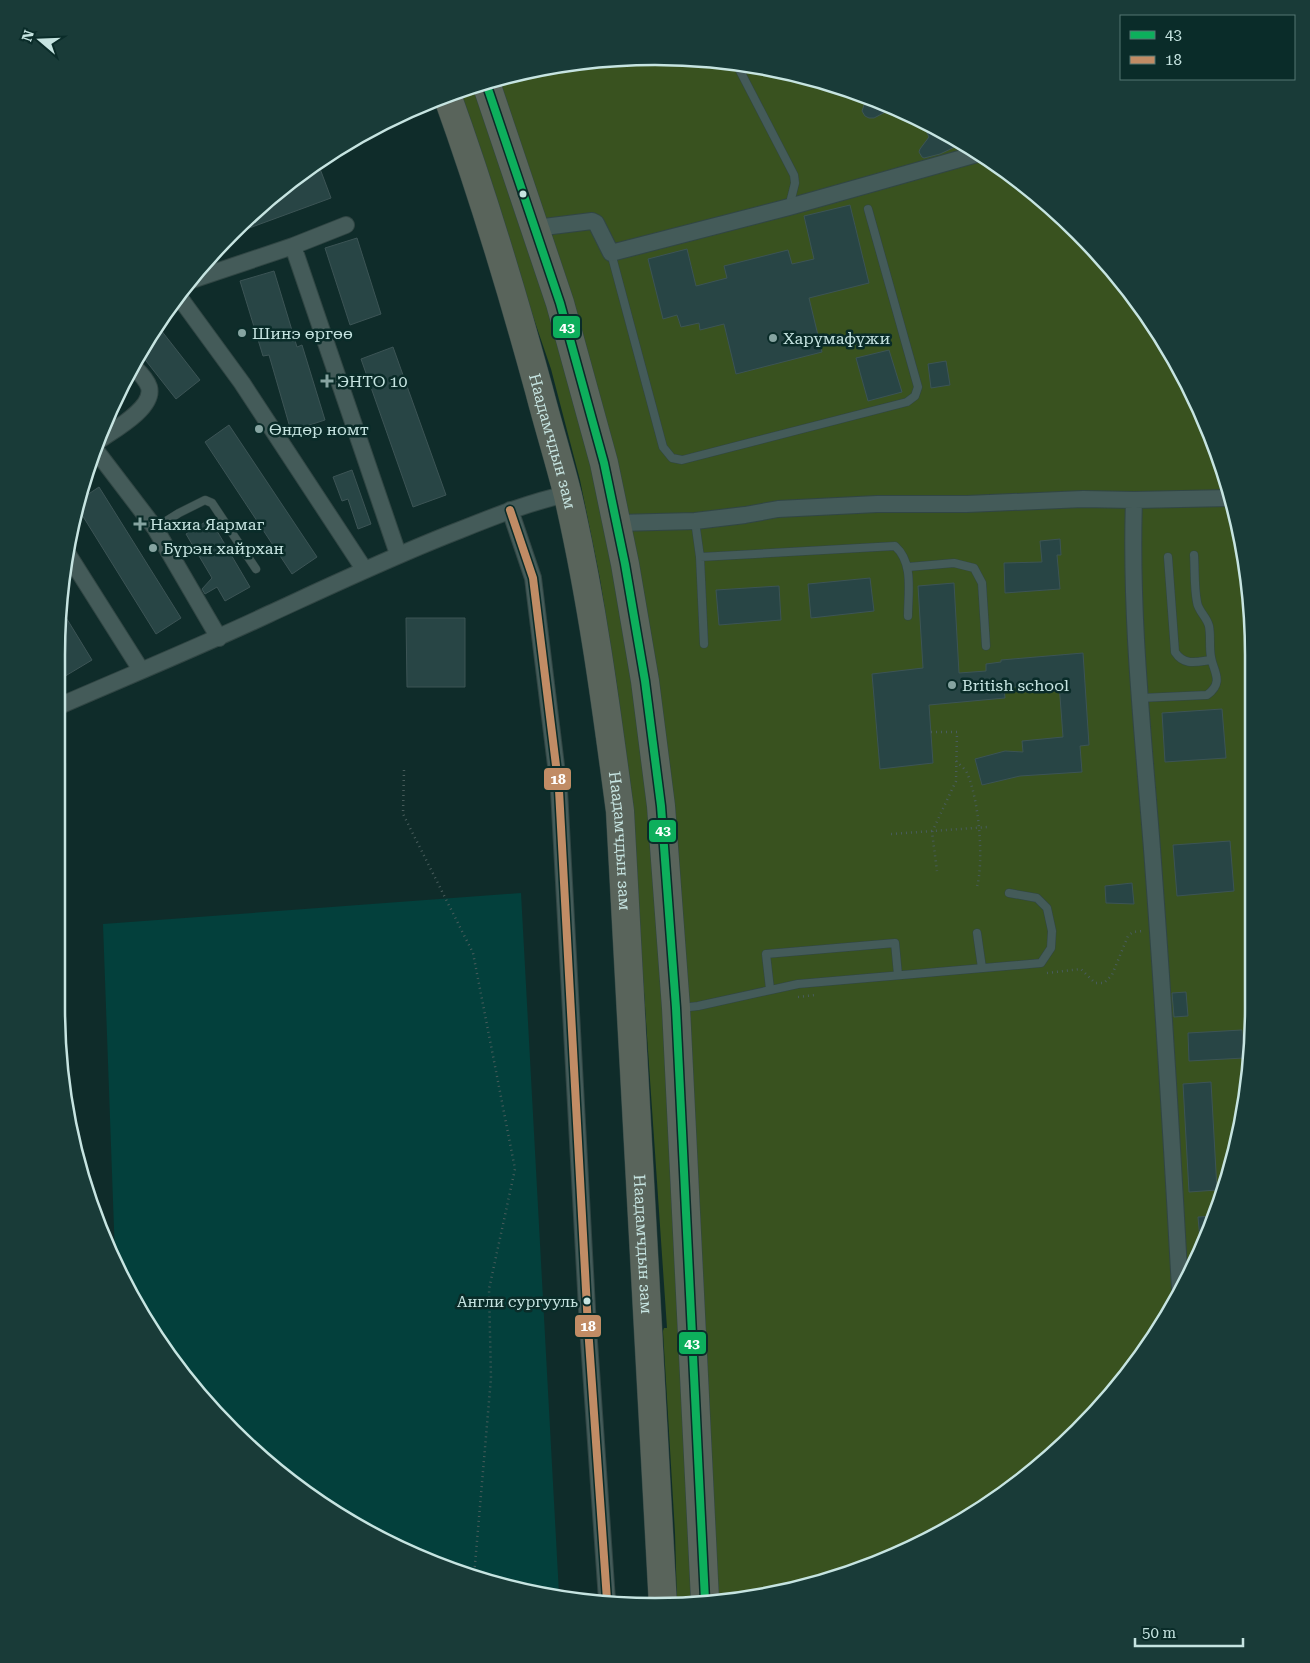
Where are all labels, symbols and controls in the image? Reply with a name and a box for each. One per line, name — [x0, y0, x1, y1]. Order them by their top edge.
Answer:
north arrow — [15, 15, 65, 65]
legend — [1120, 15, 1295, 80]
text: 43 — [1165, 26, 1182, 44]
text: N — [18, 28, 37, 43]
text: 18 — [1165, 51, 1182, 69]
unlabelled marker — [518, 189, 528, 199]
line badge: 43 — [552, 315, 581, 339]
text: 43 — [559, 319, 575, 335]
place label: Шинэ өргөө — [252, 324, 353, 343]
marker: Шинэ өргөө — [236, 327, 248, 339]
place label: Харүмафүжи — [783, 329, 891, 348]
marker: Харүмафүжи — [767, 332, 779, 344]
street label: Наадамчдын зам — [525, 371, 580, 511]
place label: ЭНТО 10 — [337, 372, 407, 391]
marker: ЭНТО 10 — [321, 375, 333, 387]
place label: Өндөр номт — [269, 420, 369, 439]
marker: Өндөр номт — [253, 423, 265, 435]
place label: Нахиа Яармаг — [150, 515, 265, 534]
marker: Нахиа Яармаг — [134, 518, 146, 530]
place label: Бүрэн хайрхан — [163, 539, 284, 558]
marker: Бүрэн хайрхан — [147, 542, 159, 554]
place label: British school — [962, 676, 1069, 695]
marker: British school — [946, 679, 958, 691]
line badge: 18 — [543, 767, 572, 791]
street label: Наадамчдын зам — [605, 770, 634, 911]
text: 18 — [550, 771, 566, 787]
line badge: 43 — [648, 819, 677, 843]
text: 43 — [655, 822, 671, 838]
street label: Наадамчдын зам — [630, 1174, 656, 1314]
place label: Англи сургууль — [457, 1293, 578, 1311]
marker: Англи сургууль — [582, 1296, 592, 1306]
line badge: 18 — [574, 1314, 602, 1338]
text: 18 — [580, 1318, 596, 1334]
line badge: 43 — [678, 1331, 707, 1355]
text: 43 — [684, 1335, 700, 1351]
scale bar — [1135, 1616, 1242, 1648]
text: 50 m — [1142, 1624, 1177, 1642]

